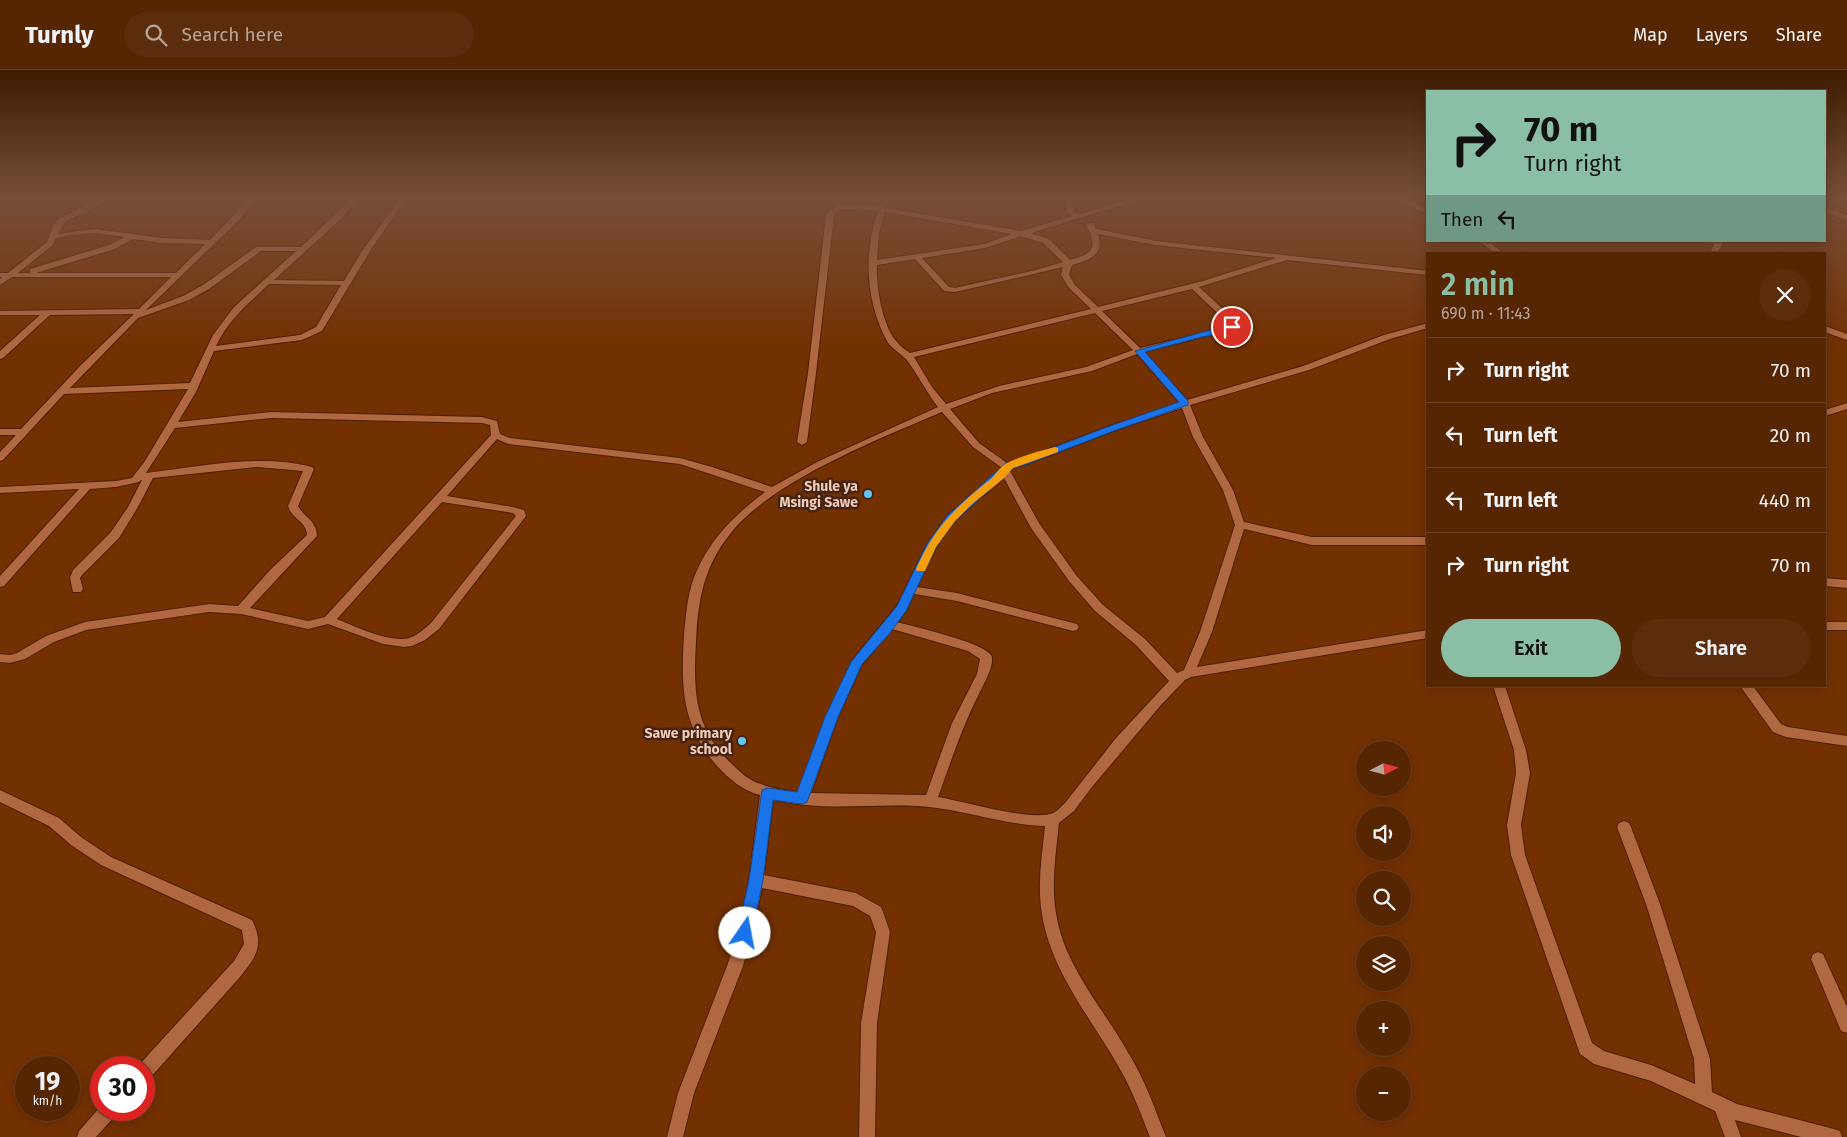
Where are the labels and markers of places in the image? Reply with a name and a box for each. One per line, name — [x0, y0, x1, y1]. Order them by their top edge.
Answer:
pin — [1211, 306, 1253, 348]
place label: Shule ya Msingi Sawe — [779, 478, 858, 511]
marker: Shule ya Msingi Sawe — [862, 488, 874, 500]
place label: Sawe primary school — [645, 725, 733, 758]
marker: Sawe primary school — [736, 735, 748, 747]

